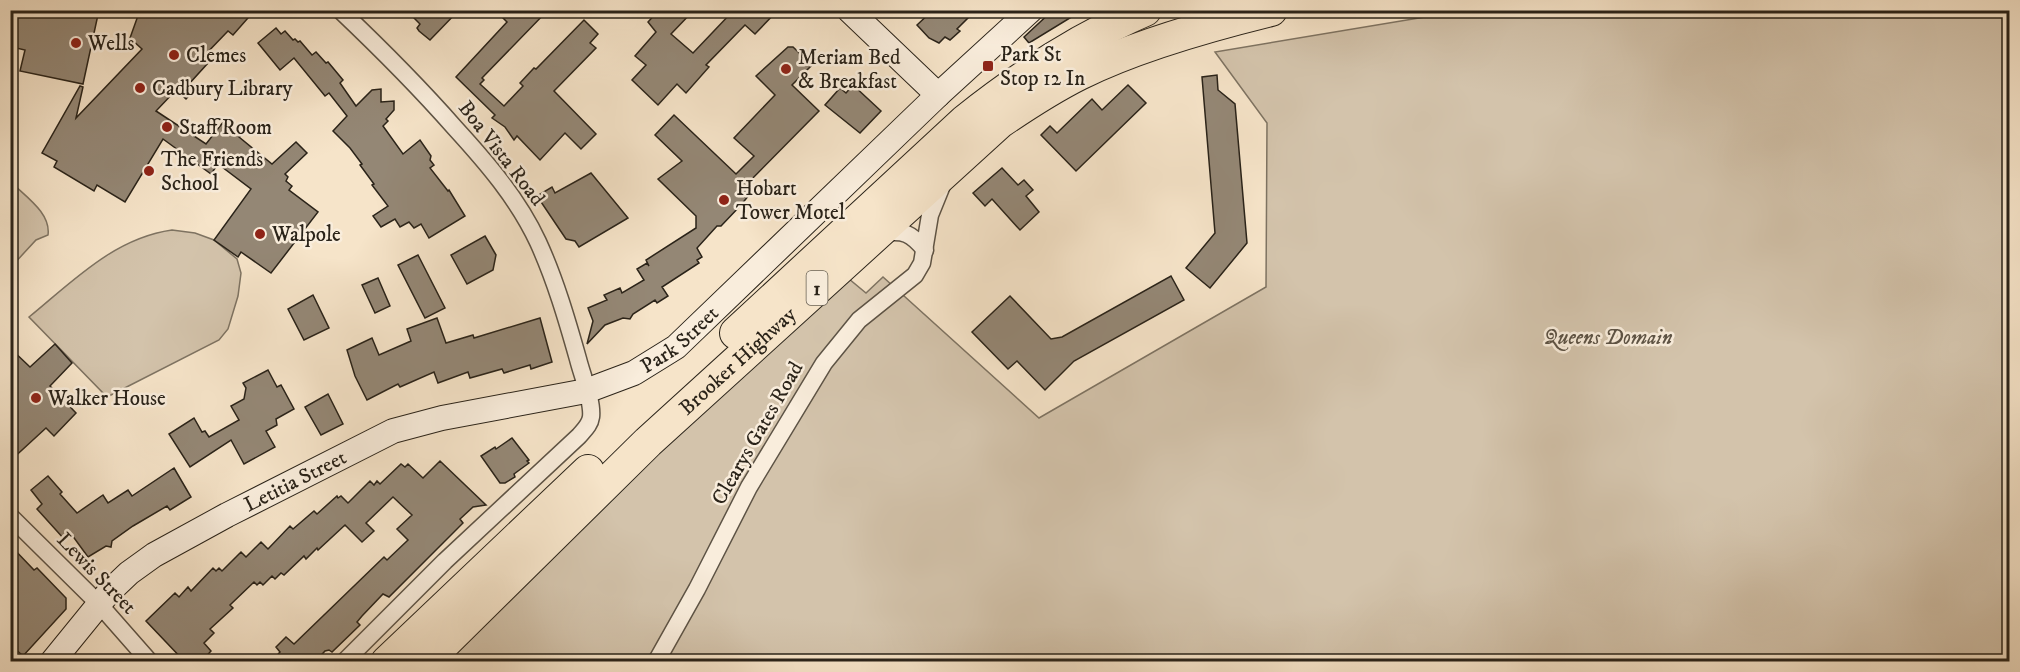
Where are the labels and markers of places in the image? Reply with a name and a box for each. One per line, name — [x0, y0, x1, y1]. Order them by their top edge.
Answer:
place label: Wells — [87, 31, 135, 57]
marker: Wells — [69, 36, 83, 50]
place label: Park St Stop 12 In — [1000, 42, 1085, 92]
place label: Clemes — [186, 43, 246, 69]
place label: Meriam Bed & Breakfast — [798, 45, 901, 95]
marker: Clemes — [167, 48, 181, 62]
marker: Park St Stop 12 In — [981, 59, 995, 73]
marker: Meriam Bed & Breakfast — [779, 62, 793, 76]
place label: Cadbury Library — [152, 76, 293, 102]
marker: Cadbury Library — [133, 81, 147, 95]
place label: Staff Room — [179, 115, 272, 141]
marker: Staff Room — [160, 120, 174, 134]
place label: The Friends School — [161, 147, 263, 197]
marker: The Friends School — [142, 164, 156, 178]
place label: Hobart Tower Motel — [736, 176, 846, 226]
marker: Hobart Tower Motel — [717, 193, 731, 207]
place label: Walpole — [271, 222, 341, 248]
marker: Walpole — [253, 227, 267, 241]
place label: Walker House — [47, 386, 166, 412]
marker: Walker House — [29, 391, 43, 405]

